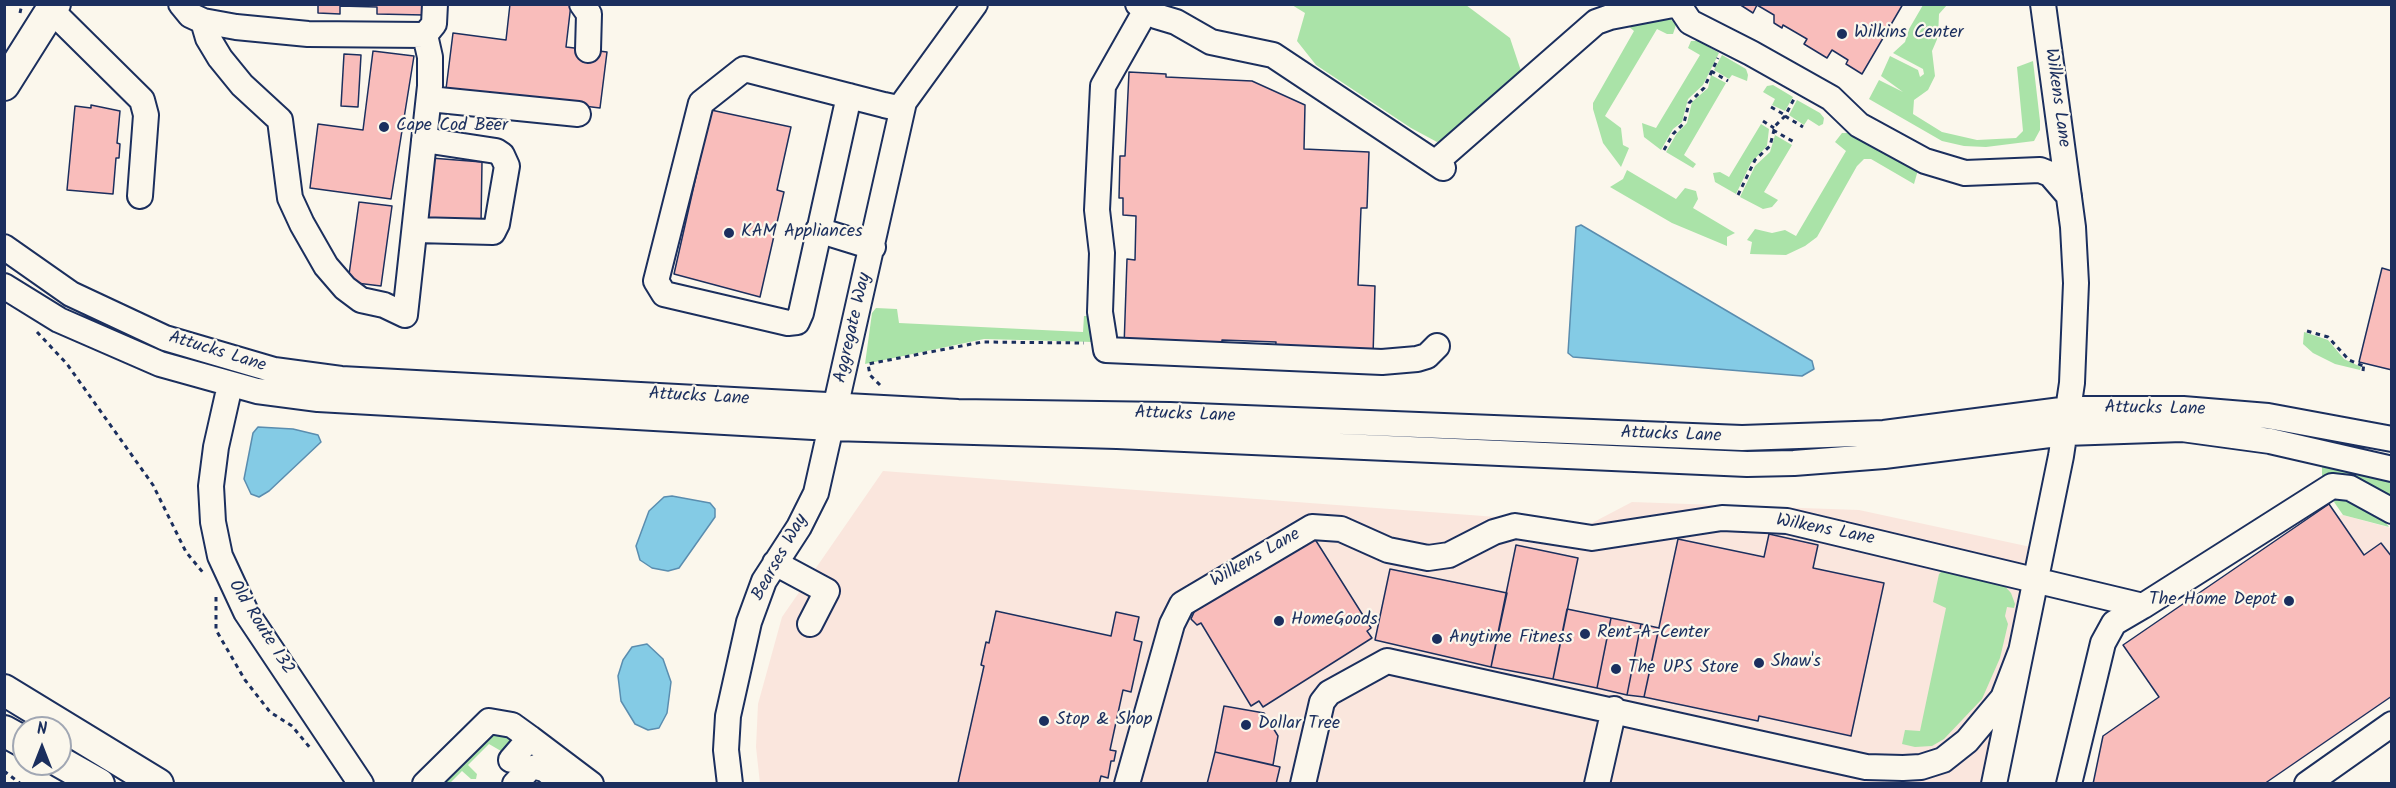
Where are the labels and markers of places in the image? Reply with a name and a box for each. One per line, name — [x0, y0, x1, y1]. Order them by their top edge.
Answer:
place label: Wilkins Center — [1854, 23, 1963, 45]
marker: Wilkins Center — [1835, 27, 1849, 41]
place label: Cape Cod Beer — [396, 116, 508, 138]
marker: Cape Cod Beer — [377, 120, 391, 134]
place label: KAM Appliances — [741, 222, 863, 244]
marker: KAM Appliances — [722, 226, 736, 240]
place label: The Home Depot — [2149, 590, 2277, 612]
marker: The Home Depot — [2282, 594, 2296, 608]
place label: HomeGoods — [1291, 610, 1378, 632]
marker: HomeGoods — [1272, 614, 1286, 628]
place label: Rent-A-Center — [1597, 623, 1709, 645]
marker: Rent-A-Center — [1578, 627, 1592, 641]
place label: Anytime Fitness — [1449, 628, 1573, 650]
marker: Anytime Fitness — [1430, 632, 1444, 646]
place label: Shaw's — [1771, 652, 1821, 674]
marker: Shaw's — [1752, 656, 1766, 670]
place label: The UPS Store — [1628, 658, 1739, 680]
marker: The UPS Store — [1609, 662, 1623, 676]
place label: Stop & Shop — [1056, 710, 1152, 732]
marker: Stop & Shop — [1037, 714, 1051, 728]
place label: Dollar Tree — [1258, 714, 1340, 736]
marker: Dollar Tree — [1239, 718, 1253, 732]

